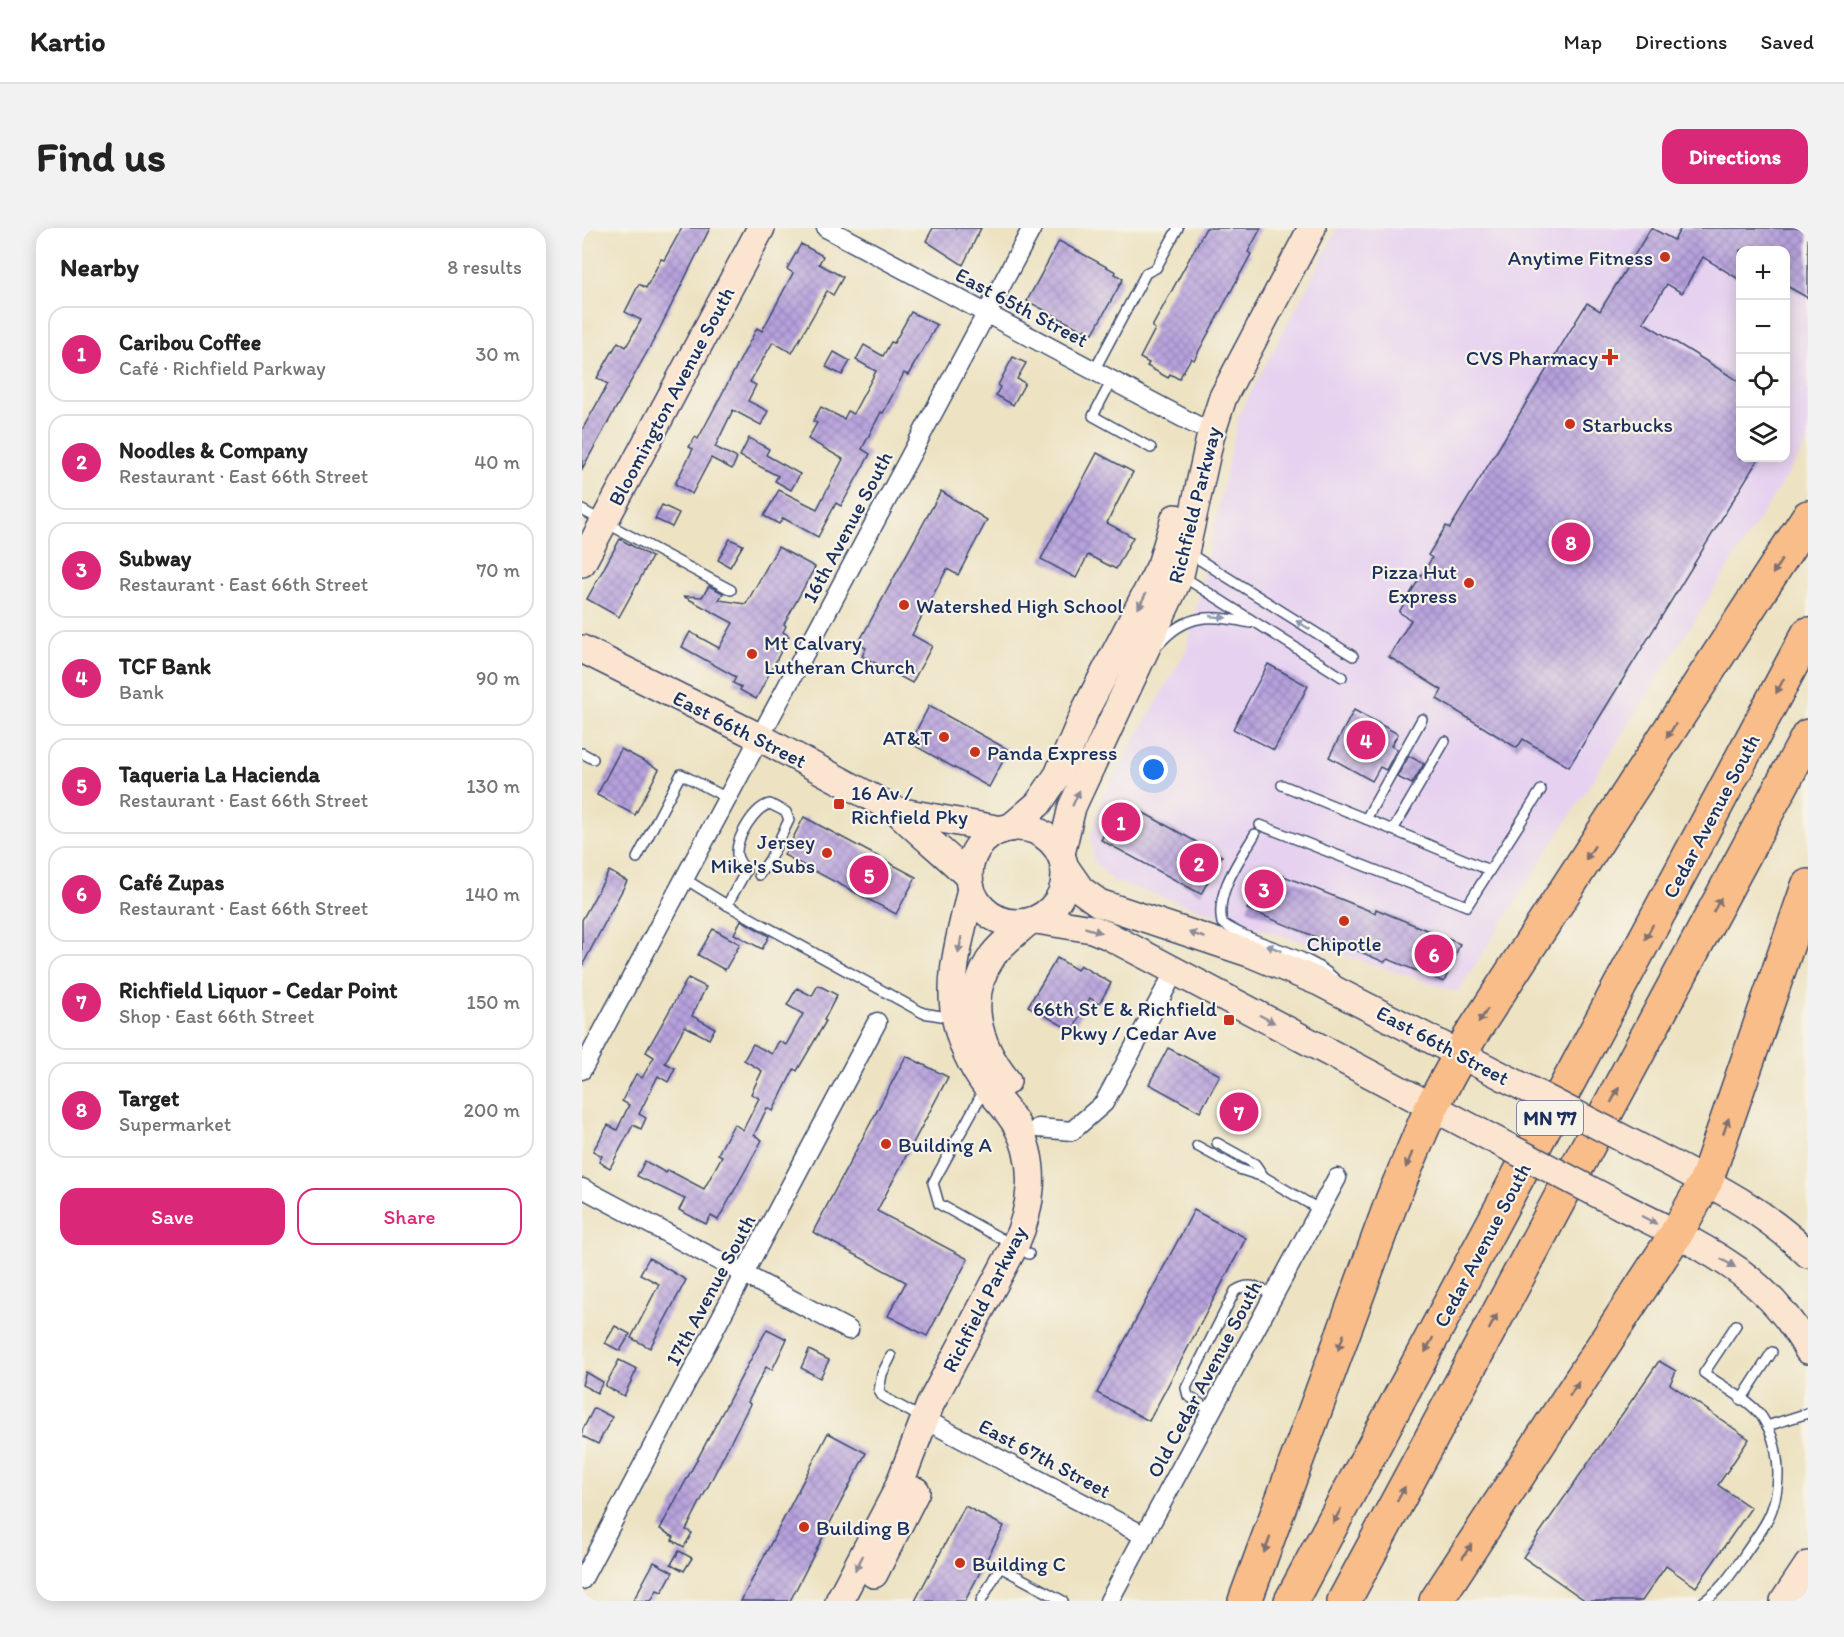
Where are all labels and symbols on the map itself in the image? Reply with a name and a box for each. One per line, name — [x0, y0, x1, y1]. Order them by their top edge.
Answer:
place label: Anytime Fitness — [1508, 245, 1653, 270]
marker: Anytime Fitness — [1658, 250, 1672, 264]
street label: East 65th Street — [952, 262, 1093, 352]
street label: Bloomington Avenue South — [603, 282, 740, 510]
place label: CVS Pharmacy — [1466, 345, 1598, 370]
marker: CVS Pharmacy — [1603, 350, 1617, 364]
place label: Starbucks — [1582, 412, 1673, 437]
marker: Starbucks — [1563, 417, 1577, 431]
street label: Richfield Parkway — [1162, 424, 1226, 586]
street label: 16th Avenue South — [796, 447, 898, 607]
pin: 8 — [1552, 520, 1590, 564]
place label: Pizza Hut Express — [1371, 559, 1457, 608]
one-way arrow — [1771, 559, 1782, 575]
marker: Pizza Hut Express — [1462, 576, 1476, 590]
place label: Watershed High School — [916, 593, 1123, 618]
one-way arrow — [1137, 593, 1147, 610]
marker: Watershed High School — [897, 598, 911, 612]
one-way arrow — [1209, 612, 1228, 622]
one-way arrow — [1295, 619, 1312, 630]
place label: Mt Calvary Lutheran Church — [764, 630, 915, 679]
marker: Mt Calvary Lutheran Church — [745, 647, 759, 661]
one-way arrow — [1776, 677, 1785, 694]
street label: East 66th Street — [669, 685, 811, 773]
pin: 4 — [1346, 718, 1386, 762]
one-way arrow — [1665, 722, 1676, 739]
place label: AT&T — [883, 725, 932, 750]
street label: Cedar Avenue South — [1657, 729, 1765, 902]
marker: AT&T — [937, 730, 951, 744]
place label: Panda Express — [987, 740, 1117, 765]
marker: Panda Express — [968, 745, 982, 759]
your location — [1139, 755, 1168, 784]
place label: 16 Av / Richfield Pky — [851, 780, 968, 829]
one-way arrow — [1072, 789, 1081, 806]
marker: 16 Av / Richfield Pky — [832, 797, 846, 811]
pin: 1 — [1102, 800, 1140, 844]
place label: Jersey Mike's Subs — [710, 829, 815, 878]
pin: 2 — [1180, 840, 1218, 886]
one-way arrow — [1585, 845, 1596, 861]
marker: Jersey Mike's Subs — [820, 846, 834, 860]
pin: 5 — [850, 852, 888, 898]
pin: 3 — [1244, 866, 1284, 912]
one-way arrow — [1712, 896, 1722, 913]
marker: Chipotle — [1337, 914, 1351, 928]
one-way arrow — [1644, 923, 1654, 940]
one-way arrow — [1084, 926, 1102, 935]
one-way arrow — [1188, 930, 1206, 940]
place label: Chipotle — [1306, 931, 1382, 956]
pin: 6 — [1414, 932, 1454, 976]
one-way arrow — [955, 936, 964, 955]
one-way arrow — [1265, 943, 1283, 952]
place label: 66th St E & Richfield Pkwy / Cedar Ave — [1033, 996, 1217, 1045]
street label: East 66th Street — [1372, 1000, 1514, 1090]
one-way arrow — [1478, 1008, 1489, 1024]
marker: 66th St E & Richfield Pkwy / Cedar Ave — [1222, 1013, 1236, 1027]
one-way arrow — [1258, 1014, 1275, 1024]
one-way arrow — [1610, 1086, 1620, 1103]
pin: 7 — [1220, 1090, 1258, 1134]
road number: MN 77 — [1517, 1101, 1583, 1135]
one-way arrow — [1721, 1117, 1731, 1135]
place label: Building A — [898, 1132, 992, 1157]
marker: Building A — [879, 1137, 893, 1151]
one-way arrow — [1404, 1151, 1414, 1169]
street label: Cedar Avenue South — [1428, 1158, 1536, 1331]
street label: 17th Avenue South — [660, 1210, 760, 1370]
one-way arrow — [1641, 1215, 1658, 1225]
street label: Richfield Parkway — [936, 1222, 1032, 1376]
one-way arrow — [1719, 1258, 1736, 1268]
street label: Old Cedar Avenue South — [1141, 1276, 1267, 1482]
one-way arrow — [1488, 1313, 1498, 1330]
one-way arrow — [1335, 1333, 1345, 1351]
one-way arrow — [1424, 1336, 1434, 1353]
one-way arrow — [1569, 1380, 1580, 1397]
street label: East 67th Street — [975, 1413, 1115, 1503]
one-way arrow — [1396, 1485, 1406, 1502]
one-way arrow — [1332, 1508, 1342, 1525]
place label: Building B — [816, 1515, 910, 1540]
marker: Building B — [797, 1520, 811, 1534]
one-way arrow — [1262, 1536, 1271, 1554]
one-way arrow — [1461, 1544, 1473, 1560]
place label: Building C — [972, 1551, 1066, 1576]
one-way arrow — [854, 1555, 864, 1572]
marker: Building C — [953, 1556, 967, 1570]

